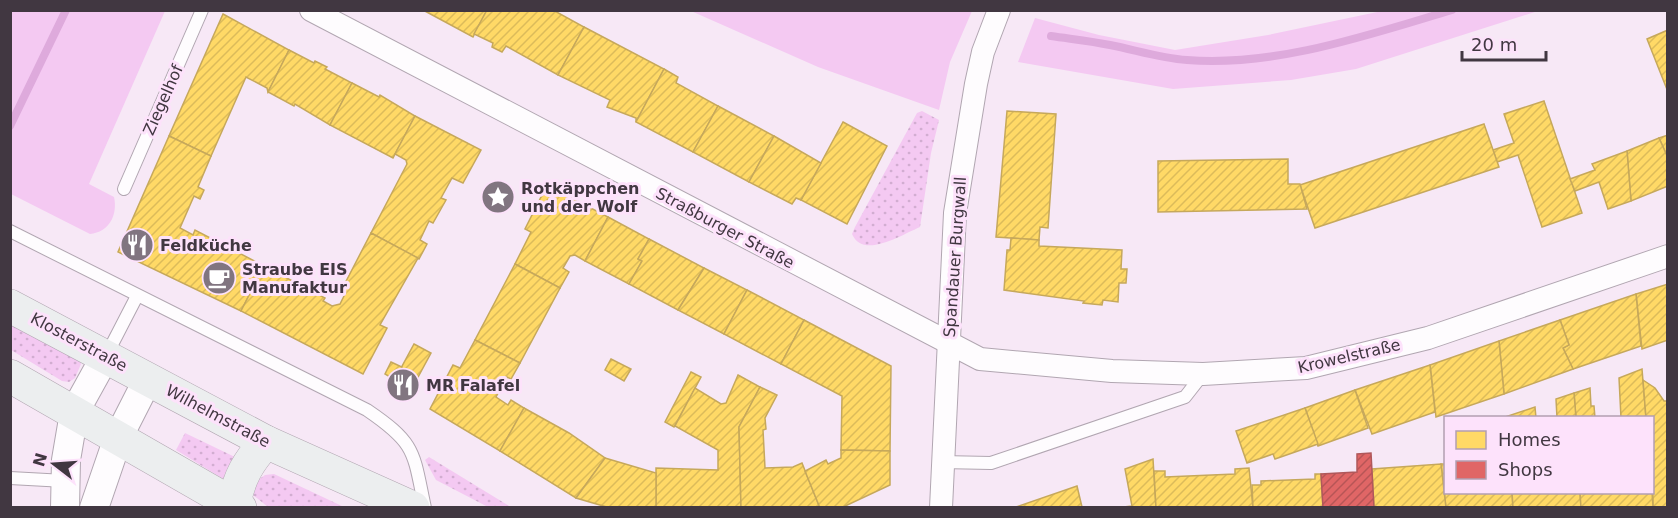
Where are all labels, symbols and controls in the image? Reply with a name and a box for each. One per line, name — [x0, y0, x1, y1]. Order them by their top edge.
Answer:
scale bar — [1462, 24, 1546, 62]
text: 20 m — [1471, 34, 1517, 55]
street label: Ziegelhof — [139, 61, 187, 138]
street label: Spandauer Burgwall — [940, 176, 970, 338]
place icon: Rotkäppchen und der Wolf — [480, 179, 516, 215]
place label: Rotkäppchen und der Wolf — [521, 179, 639, 216]
street label: Straßburger Straße — [653, 183, 797, 273]
restaurant icon: Feldküche — [119, 227, 155, 263]
place label: Feldküche — [160, 236, 252, 255]
cafe icon: Straube EIS Manufaktur — [201, 260, 237, 296]
place label: Straube EIS Manufaktur — [242, 260, 348, 297]
street label: Klosterstraße — [27, 309, 131, 375]
street label: Krowelstraße — [1296, 335, 1402, 377]
restaurant icon: MR Falafel — [385, 367, 421, 403]
place label: MR Falafel — [426, 376, 520, 395]
street label: Wilhelmstraße — [163, 381, 273, 451]
legend — [1444, 416, 1654, 494]
text: Homes — [1498, 429, 1561, 450]
north arrow — [24, 434, 84, 494]
text: N — [29, 451, 51, 469]
text: Shops — [1498, 459, 1553, 480]

